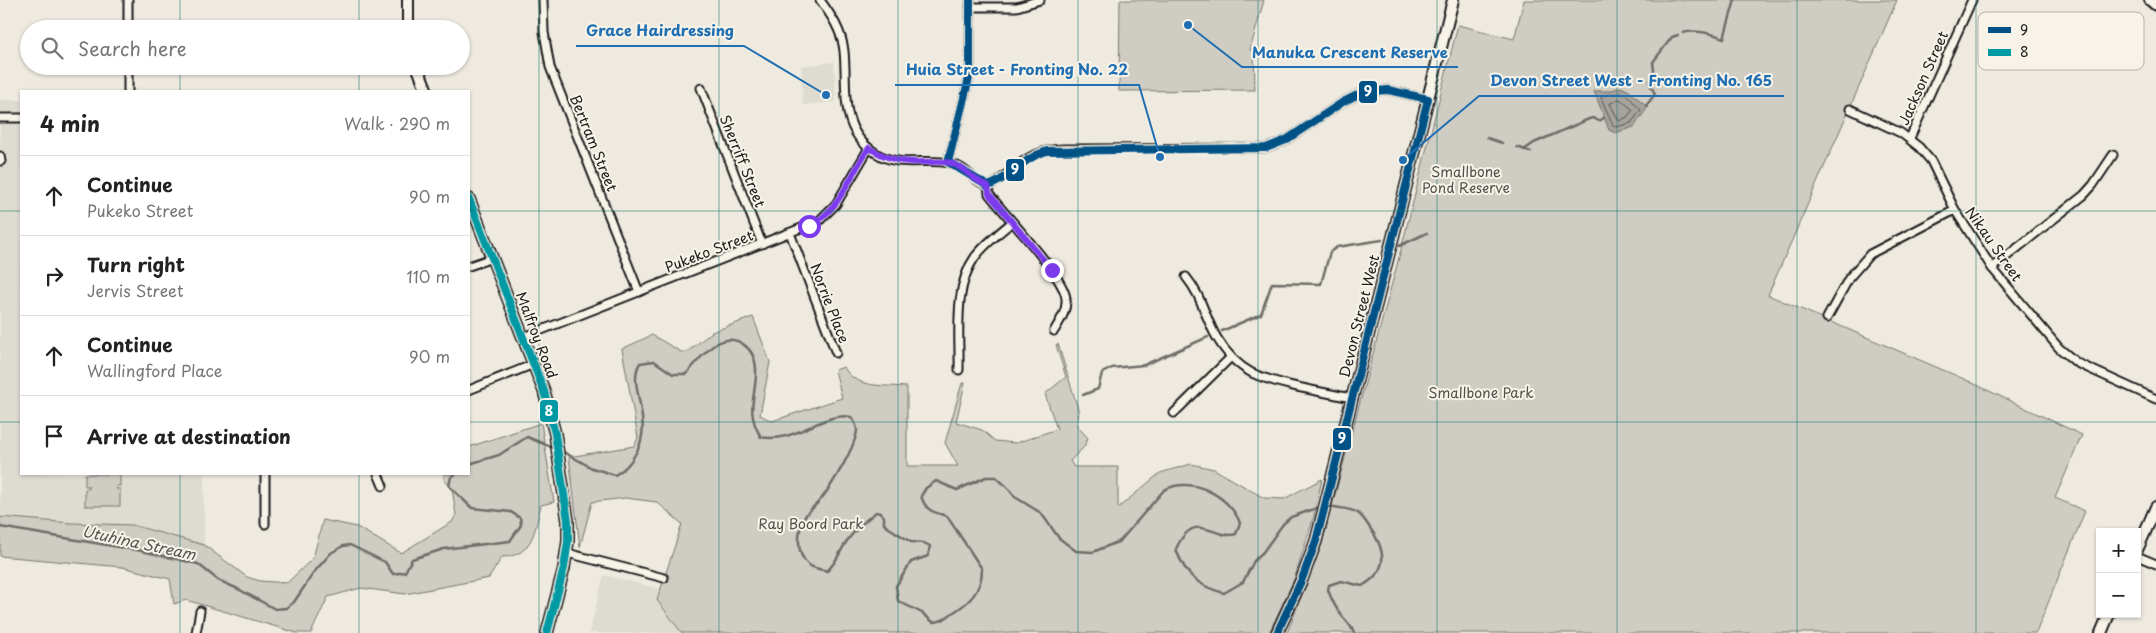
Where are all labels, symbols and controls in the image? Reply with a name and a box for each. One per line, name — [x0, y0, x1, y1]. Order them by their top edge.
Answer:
legend — [1978, 12, 2144, 70]
callout: Grace Hairdressing — [576, 16, 744, 46]
text: Grace Hairdressing — [586, 18, 734, 41]
text: 9 — [2020, 19, 2028, 40]
search box — [20, 20, 470, 75]
street label: Jackson Street — [1893, 27, 1953, 128]
icon: search — [38, 34, 66, 62]
text: Search here — [78, 34, 187, 62]
callout: Manuka Crescent Reserve — [1242, 37, 1458, 67]
text: Manuka Crescent Reserve — [1252, 40, 1448, 63]
text: 8 — [2020, 41, 2029, 62]
callout: Huia Street - Fronting No. 22 — [895, 55, 1139, 85]
text: Huia Street - Fronting No. 22 — [906, 57, 1128, 80]
callout: Devon Street West - Fronting No. 165 — [1479, 66, 1784, 96]
text: Devon Street West - Fronting No. 165 — [1490, 68, 1772, 91]
line badge: 9 — [1358, 80, 1378, 104]
text: 9 — [1364, 80, 1372, 101]
street label: Bertram Street — [565, 92, 623, 195]
text: 4 min — [40, 107, 100, 139]
text: Walk · 290 m — [344, 111, 450, 135]
street label: Sherriff Street — [715, 112, 771, 211]
line badge: 9 — [1005, 158, 1025, 182]
text: 9 — [1011, 158, 1019, 179]
park label: Smallbone Pond Reserve — [1422, 161, 1510, 198]
text: Continue — [87, 170, 173, 198]
icon: ahead — [40, 182, 68, 210]
text: 90 m — [409, 184, 450, 208]
text: Pukeko Street — [87, 198, 193, 222]
street label: Nikau Street — [1961, 202, 2028, 286]
route start — [798, 215, 821, 238]
street label: Pukeko Street — [662, 224, 756, 277]
text: Turn right — [87, 250, 185, 278]
street label: Devon Street West — [1334, 252, 1385, 380]
route end — [1041, 259, 1064, 282]
street label: Norrie Place — [805, 260, 855, 346]
icon: right — [40, 262, 68, 290]
text: 110 m — [407, 264, 450, 288]
text: Jervis Street — [87, 278, 184, 302]
street label: Malfroy Road — [511, 289, 563, 381]
text: Continue — [87, 330, 173, 358]
icon: ahead — [40, 342, 68, 370]
text: 90 m — [409, 344, 450, 368]
text: Wallingford Place — [87, 358, 223, 382]
park label: Smallbone Park — [1428, 382, 1534, 403]
line badge: 8 — [539, 399, 559, 423]
text: 8 — [545, 400, 554, 421]
icon: arrive — [40, 422, 68, 450]
text: Arrive at destination — [87, 422, 291, 450]
line badge: 9 — [1332, 427, 1352, 451]
text: 9 — [1338, 427, 1346, 448]
park label: Ray Boord Park — [758, 513, 864, 534]
water label: Utuhina Stream — [80, 519, 198, 565]
map controls — [2096, 528, 2141, 618]
button: + — [2096, 528, 2141, 573]
button: − — [2096, 573, 2141, 618]

